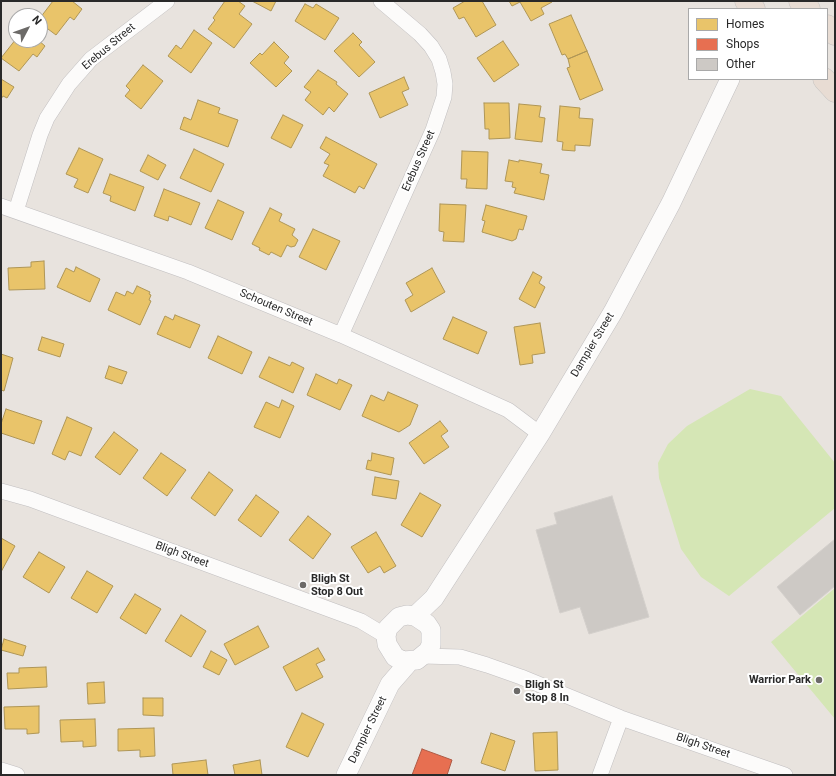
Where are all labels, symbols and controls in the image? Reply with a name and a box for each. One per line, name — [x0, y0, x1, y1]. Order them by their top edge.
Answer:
north arrow — [8, 8, 48, 48]
legend — [688, 8, 828, 80]
text: N — [29, 13, 44, 28]
text: Homes — [726, 17, 764, 31]
street label: Erebus Street — [80, 21, 138, 73]
text: Shops — [726, 37, 760, 51]
text: Other — [726, 57, 755, 71]
street label: Erebus Street — [400, 128, 438, 194]
street label: Schouten Street — [238, 287, 314, 329]
street label: Dampier Street — [569, 310, 617, 380]
street label: Bligh Street — [153, 539, 211, 571]
place label: Bligh St Stop 8 Out — [311, 572, 363, 598]
marker: Bligh St Stop 8 Out — [298, 580, 308, 590]
place label: Warrior Park — [749, 673, 811, 687]
marker: Warrior Park — [814, 675, 824, 685]
place label: Bligh St Stop 8 In — [525, 678, 569, 704]
marker: Bligh St Stop 8 In — [512, 686, 522, 696]
street label: Dampier Street — [346, 694, 390, 766]
street label: Bligh Street — [674, 731, 732, 761]

